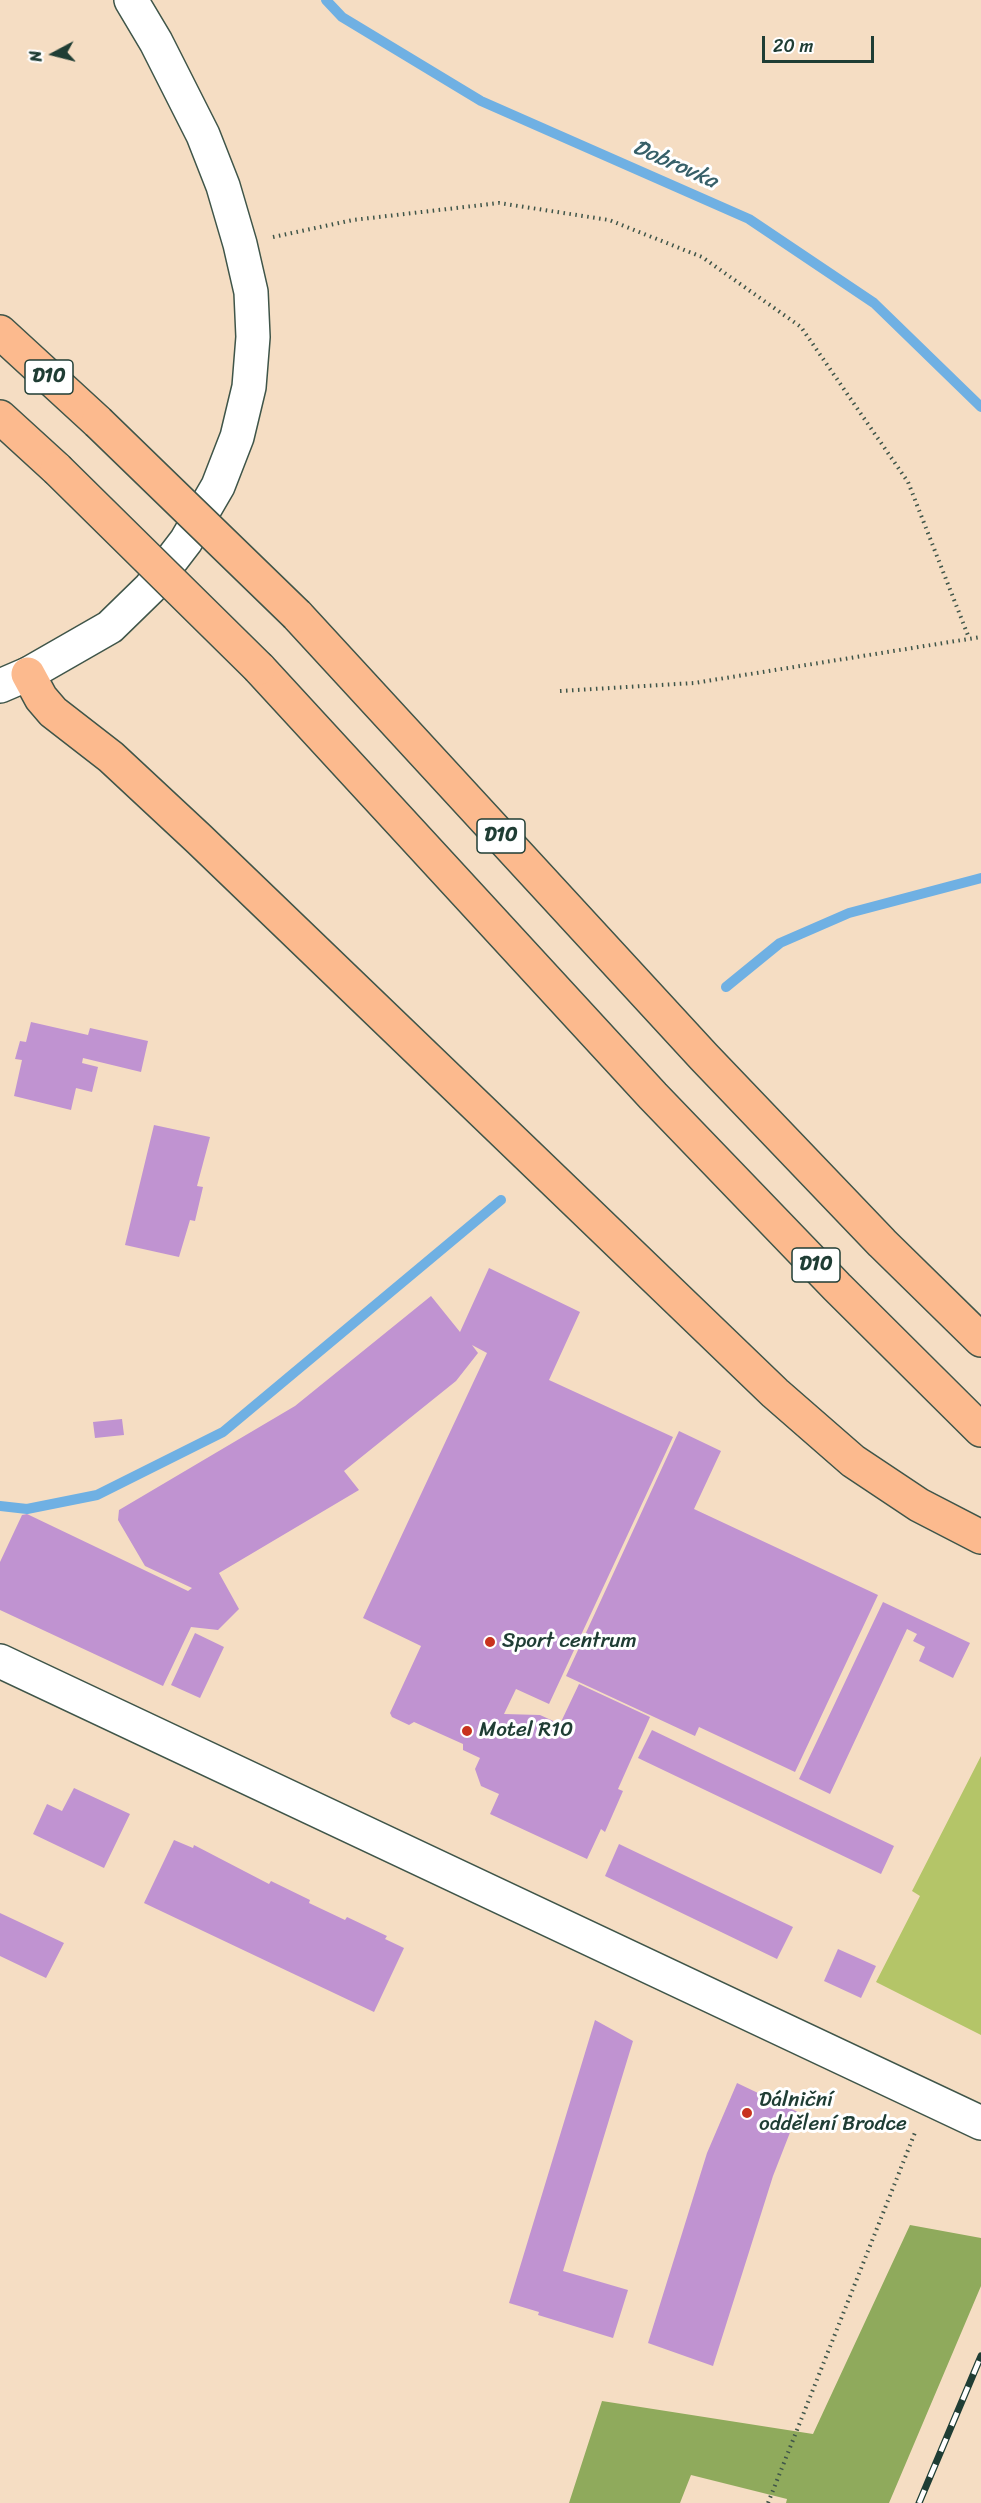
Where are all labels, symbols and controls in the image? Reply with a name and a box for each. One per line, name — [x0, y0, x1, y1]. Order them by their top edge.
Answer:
north arrow — [24, 24, 84, 84]
scale bar — [765, 24, 878, 62]
text: 20 m — [773, 30, 813, 62]
text: N — [21, 49, 51, 64]
water label: Dobrovka — [629, 135, 721, 195]
road number: D10 — [25, 360, 73, 394]
road number: D10 — [477, 819, 525, 853]
road number: D10 — [792, 1248, 840, 1282]
place label: Sport centrum — [502, 1629, 637, 1655]
marker: Sport centrum — [483, 1635, 497, 1649]
place label: Motel R10 — [479, 1718, 573, 1744]
marker: Motel R10 — [460, 1724, 474, 1738]
place label: Dálniční oddělení Brodce — [759, 2088, 907, 2138]
marker: Dálniční oddělení Brodce — [740, 2106, 754, 2120]

